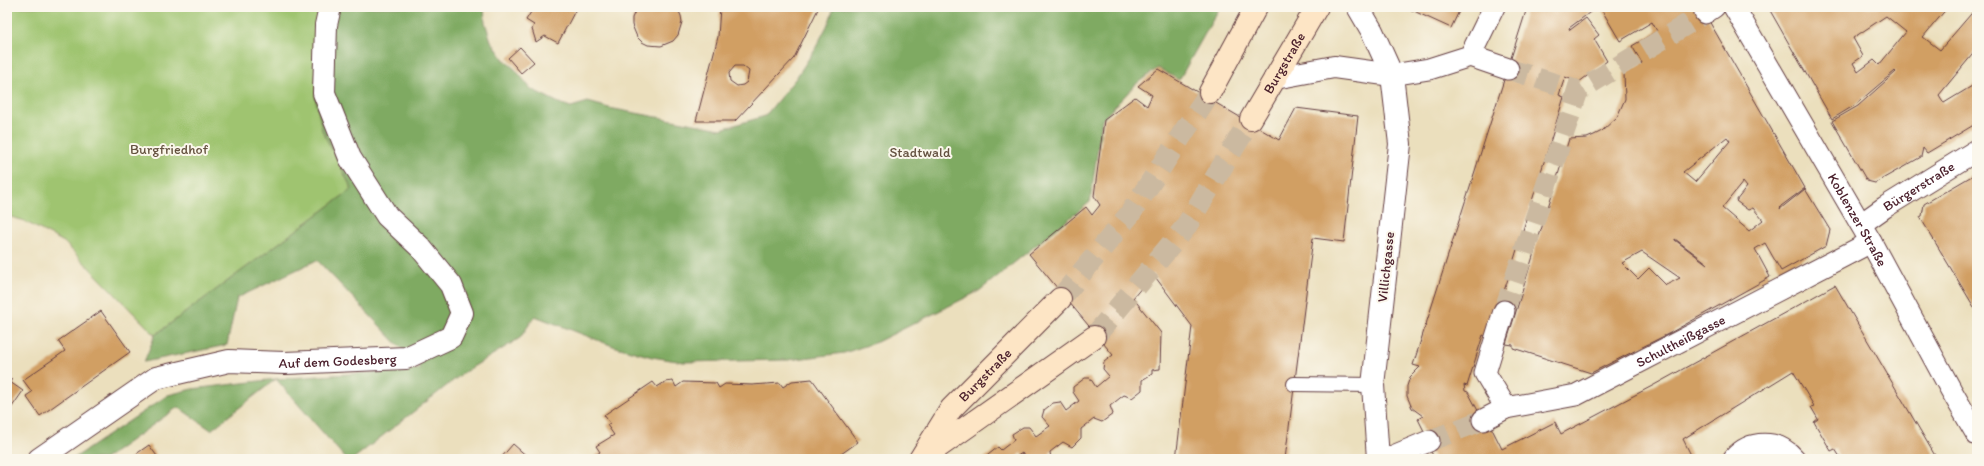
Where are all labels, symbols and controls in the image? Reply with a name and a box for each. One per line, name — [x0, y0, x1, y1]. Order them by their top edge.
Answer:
street label: Burgstraße — [1259, 29, 1309, 97]
park label: Burgfriedhof — [130, 141, 209, 158]
park label: Stadtwald — [889, 144, 951, 161]
street label: Bürgerstraße — [1880, 157, 1958, 215]
street label: Koblenzer Straße — [1824, 170, 1891, 270]
street label: Villichgasse — [1374, 230, 1398, 303]
street label: Schultheißgasse — [1633, 310, 1728, 371]
street label: Burgstraße — [955, 344, 1015, 405]
street label: Auf dem Godesberg — [278, 350, 398, 372]

